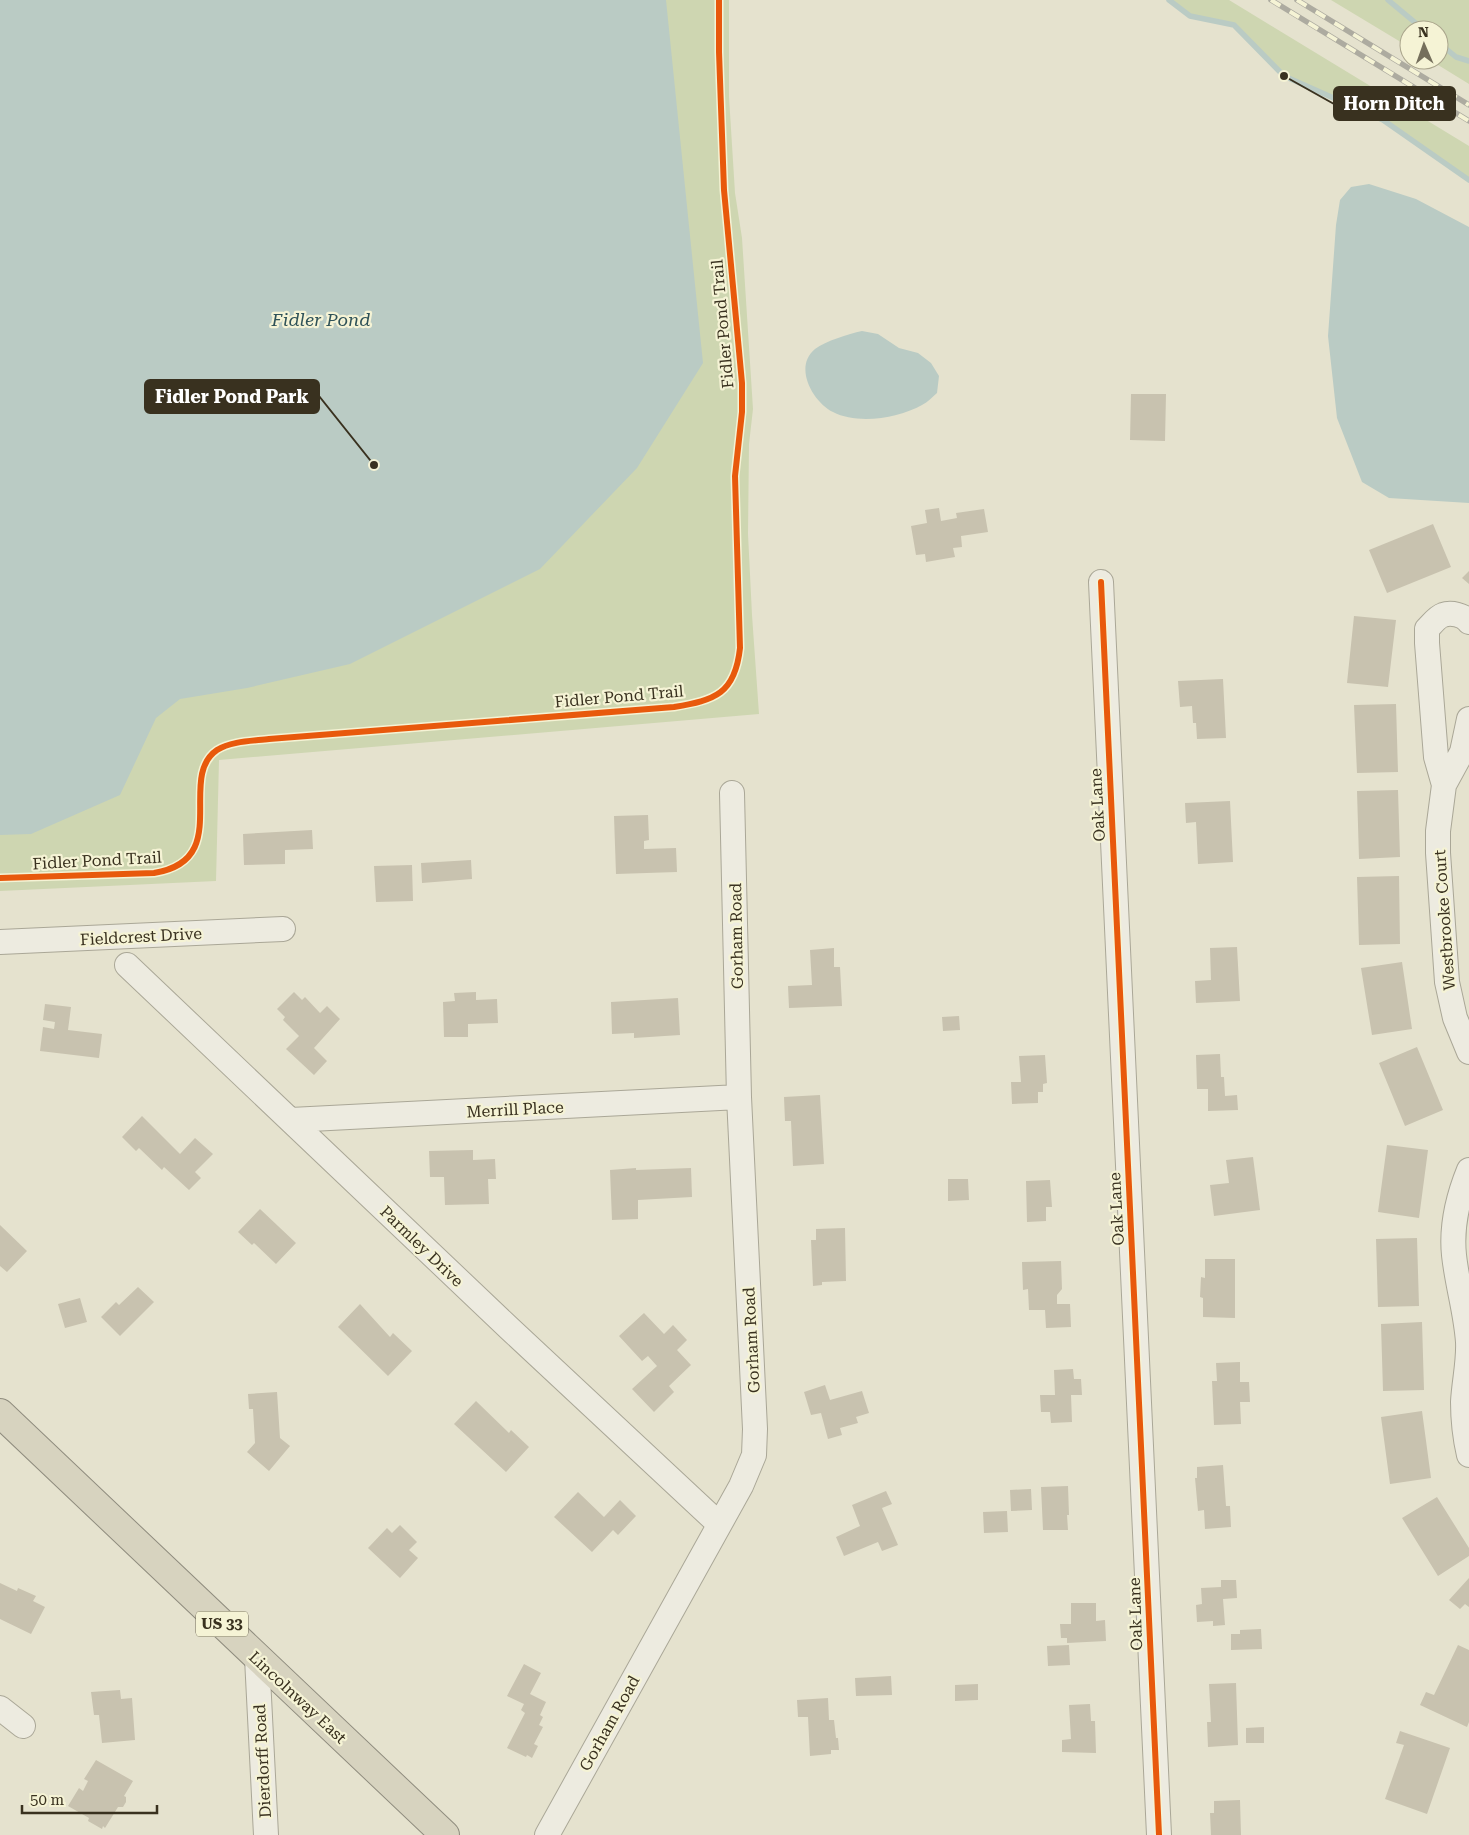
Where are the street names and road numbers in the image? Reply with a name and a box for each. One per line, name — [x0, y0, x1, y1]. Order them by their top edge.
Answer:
street label: Fidler Pond Trail — [707, 259, 738, 389]
street label: Fidler Pond Trail — [554, 681, 684, 712]
street label: Oak Lane — [1086, 768, 1109, 842]
street label: Fidler Pond Trail — [32, 848, 162, 873]
street label: Westbrooke Court — [1430, 849, 1459, 991]
street label: Gorham Road — [726, 883, 747, 989]
street label: Fieldcrest Drive — [80, 924, 203, 949]
street label: Merrill Place — [466, 1097, 564, 1122]
street label: Oak Lane — [1105, 1172, 1128, 1246]
street label: Parmley Drive — [376, 1202, 467, 1291]
street label: Gorham Road — [739, 1286, 764, 1393]
street label: Oak Lane — [1125, 1577, 1146, 1651]
road number: US 33 — [196, 1612, 248, 1636]
street label: Lincolnway East — [245, 1647, 350, 1747]
street label: Gorham Road — [575, 1672, 643, 1774]
street label: Dierdorff Road — [250, 1703, 275, 1819]

